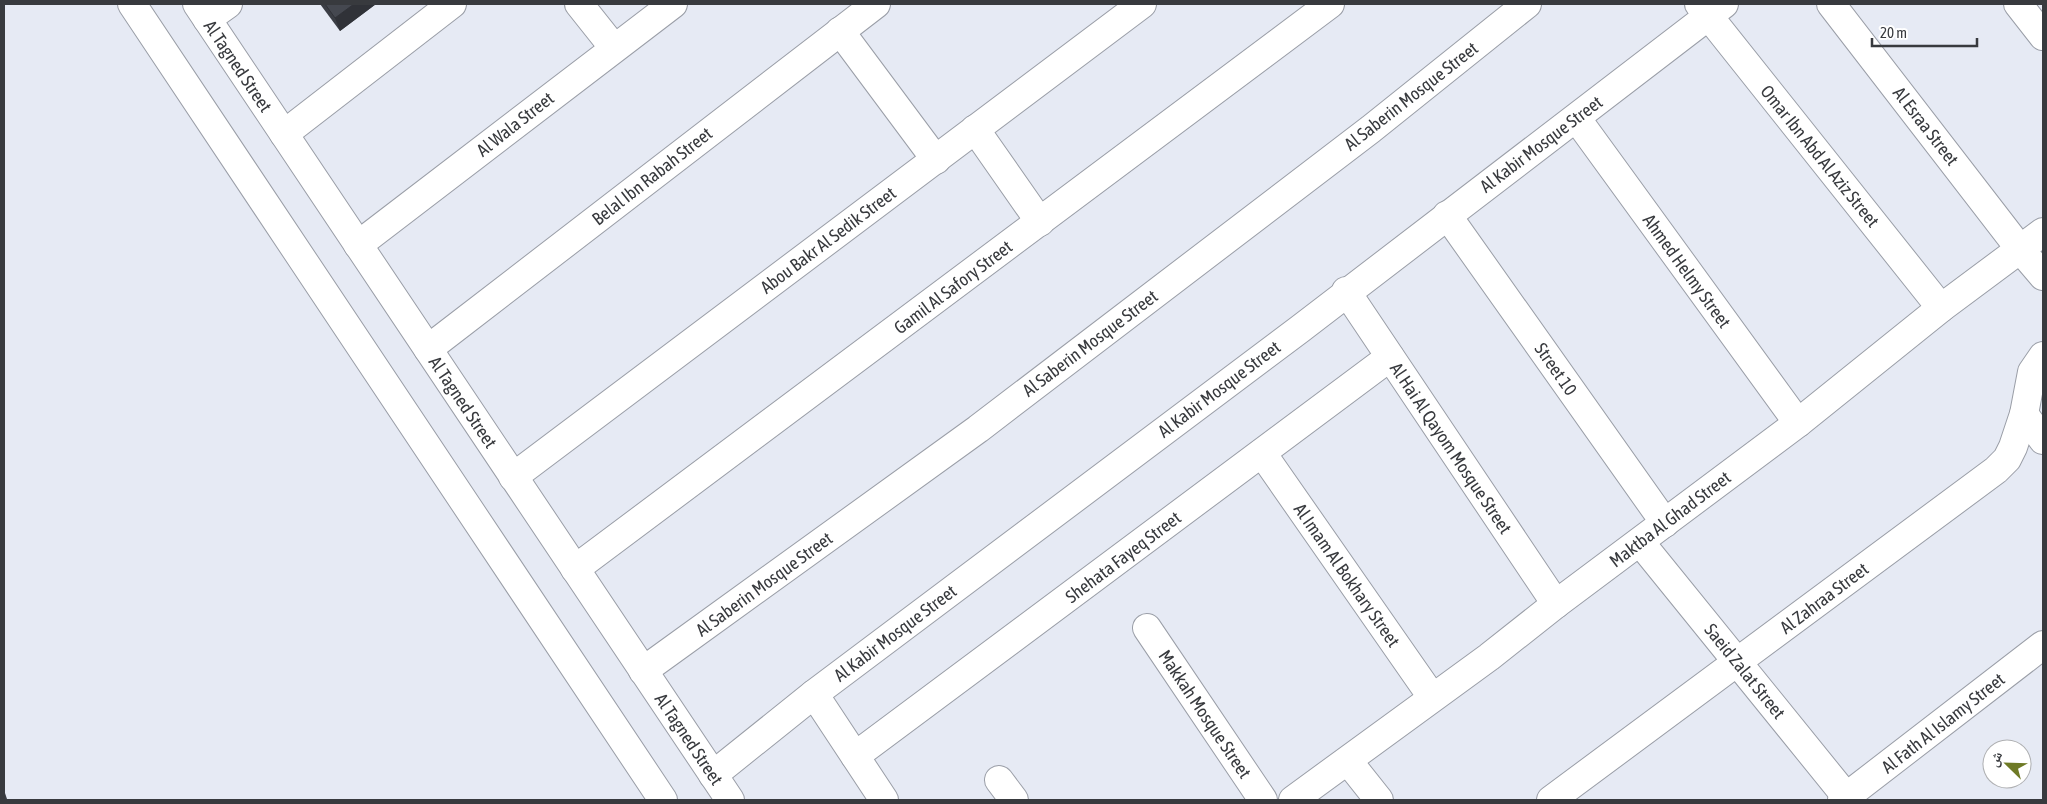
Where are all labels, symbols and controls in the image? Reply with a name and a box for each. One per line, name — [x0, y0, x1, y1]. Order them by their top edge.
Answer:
scale bar — [1872, 15, 1977, 47]
street label: Al Tagned Street — [200, 16, 276, 116]
text: 20 m — [1880, 24, 1907, 41]
street label: Al Saberin Mosque Street — [1340, 37, 1482, 155]
street label: Omar Ibn Abd Al Aziz Street — [1756, 81, 1884, 231]
street label: Al Esraa Street — [1889, 83, 1963, 169]
street label: Al Wala Street — [472, 87, 558, 161]
street label: Al Kabir Mosque Street — [1476, 91, 1606, 197]
street label: Belal Ibn Rabah Street — [588, 123, 716, 229]
street label: Abou Bakr Al Sedik Street — [756, 182, 900, 298]
street label: Ahmed Helmy Street — [1639, 210, 1735, 332]
street label: Gamil Al Safory Street — [890, 236, 1016, 338]
street label: Al Saberin Mosque Street — [1018, 285, 1162, 401]
street label: Al Kabir Mosque Street — [1154, 336, 1284, 442]
street label: Street 10 — [1531, 339, 1581, 399]
street label: Al Tagned Street — [425, 352, 501, 452]
street label: Al Hai Al Qayom Mosque Street — [1386, 358, 1516, 538]
street label: Maktba Al Ghad Street — [1605, 467, 1735, 571]
street label: Al Imam Al Bokhary Street — [1290, 499, 1404, 651]
street label: Shehata Fayeq Street — [1061, 507, 1185, 607]
street label: Al Saberin Mosque Street — [692, 527, 836, 641]
street label: Al Zahraa Street — [1776, 558, 1872, 638]
street label: Al Kabir Mosque Street — [830, 580, 960, 686]
street label: Saeid Zalat Street — [1700, 619, 1790, 723]
street label: Makkah Mosque Street — [1154, 646, 1256, 782]
street label: Al Fath Al Islamy Street — [1877, 668, 2009, 778]
street label: Al Tagned Street — [651, 689, 727, 789]
north arrow — [1982, 739, 2032, 789]
text: ش — [1985, 749, 2006, 769]

